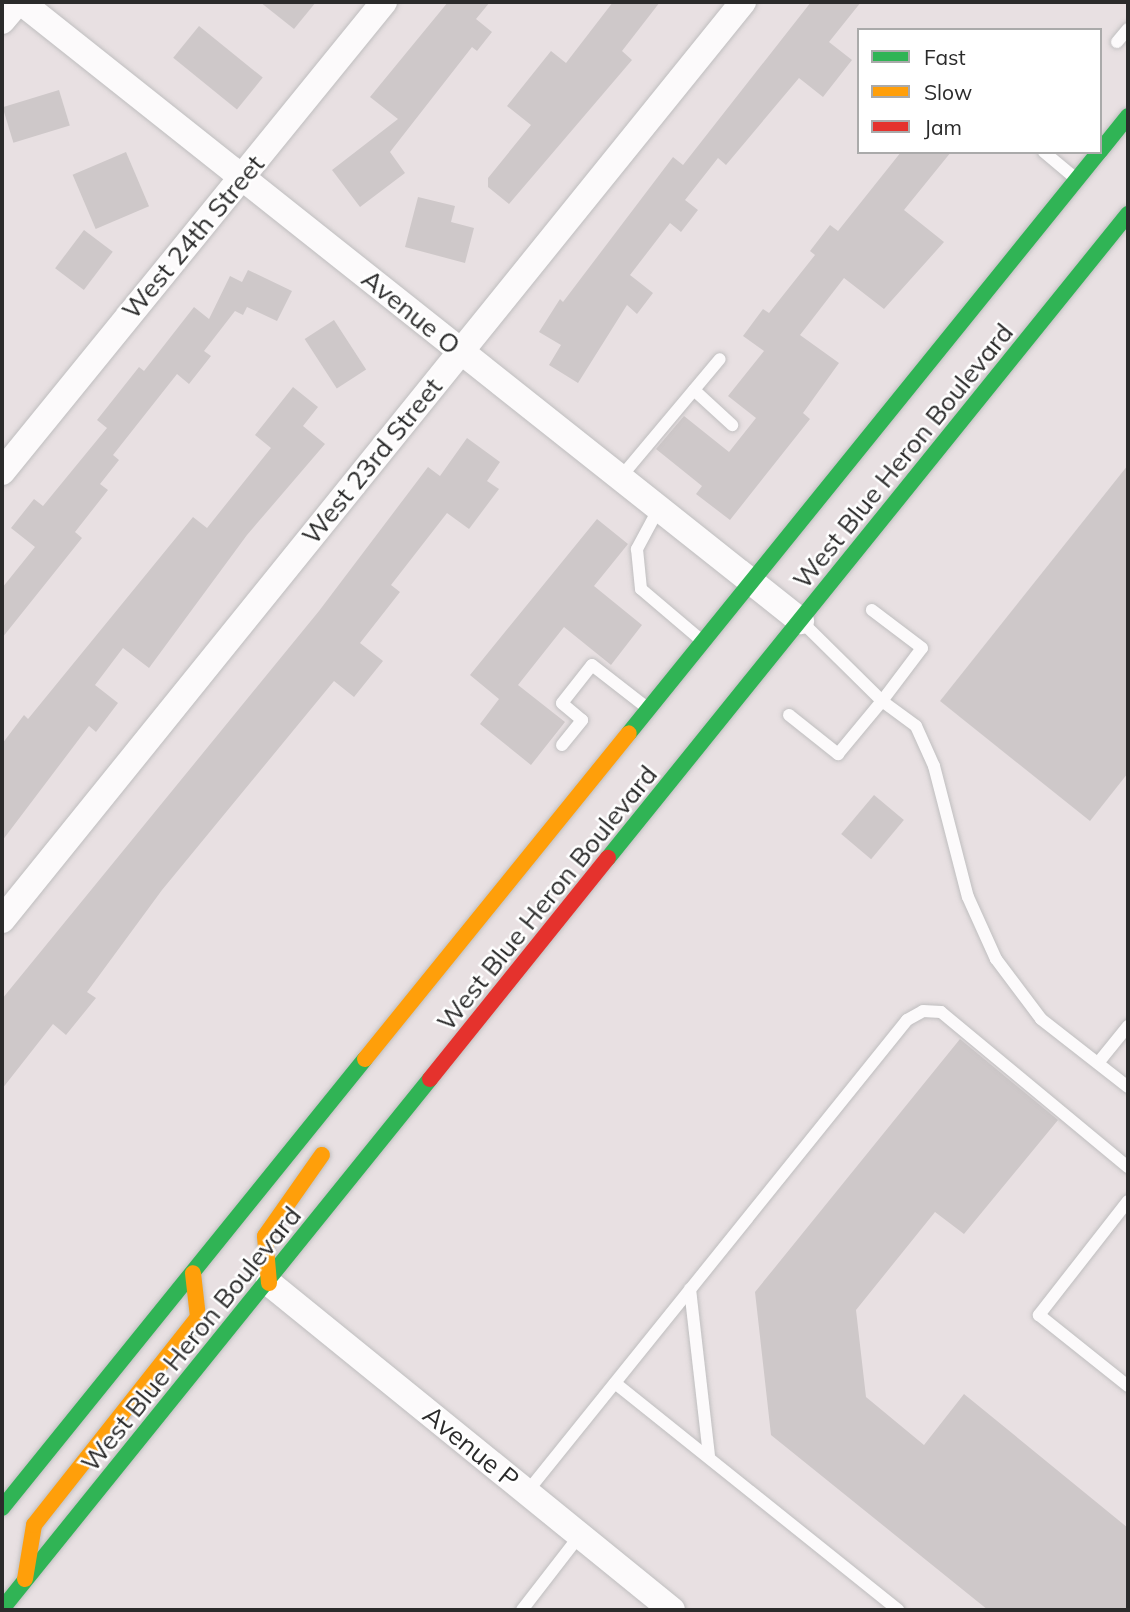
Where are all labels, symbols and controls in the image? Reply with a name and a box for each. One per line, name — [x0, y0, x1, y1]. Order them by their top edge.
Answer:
legend — [857, 28, 1102, 154]
text: Fast — [924, 44, 966, 70]
text: Slow — [924, 79, 972, 105]
text: Jam — [924, 114, 962, 140]
street label: West 24th Street — [115, 149, 271, 325]
street label: Avenue O — [356, 263, 466, 361]
street label: West Blue Heron Boulevard — [786, 317, 1020, 595]
street label: West 23rd Street — [295, 372, 449, 550]
street label: West Blue Heron Boulevard — [430, 759, 664, 1037]
street label: West Blue Heron Boulevard — [74, 1200, 308, 1478]
street label: Avenue P — [417, 1399, 525, 1495]

